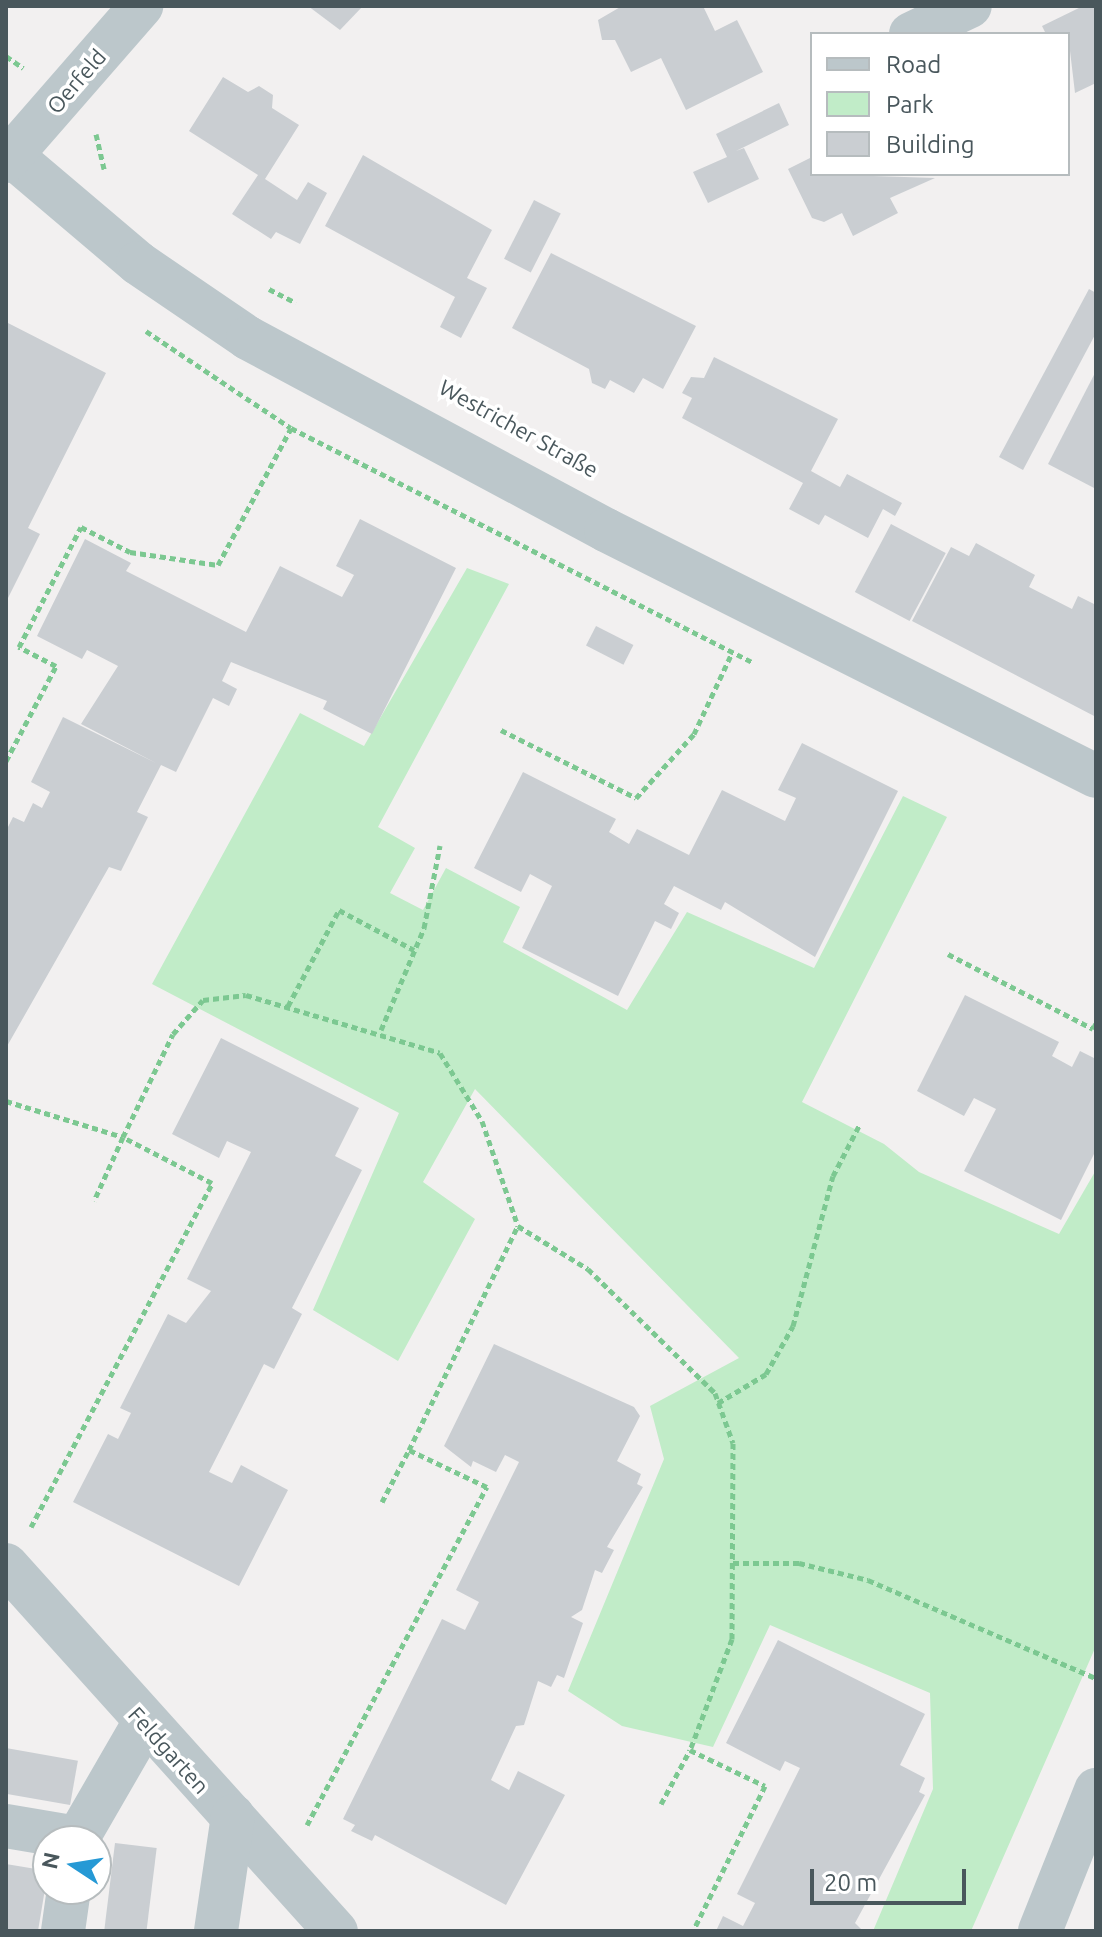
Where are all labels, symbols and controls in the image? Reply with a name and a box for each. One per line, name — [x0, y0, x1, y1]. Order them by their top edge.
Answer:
legend — [810, 32, 1070, 176]
street label: Oerfeld — [41, 43, 111, 119]
text: Road — [886, 51, 941, 78]
text: Park — [886, 91, 934, 118]
text: Building — [886, 131, 974, 158]
street label: Westricher Straße — [435, 373, 603, 483]
street label: Feldgarten — [123, 1701, 215, 1799]
north arrow — [32, 1825, 112, 1905]
text: N — [36, 1850, 64, 1871]
scale bar — [814, 1853, 970, 1903]
text: 20 m — [824, 1869, 877, 1896]

